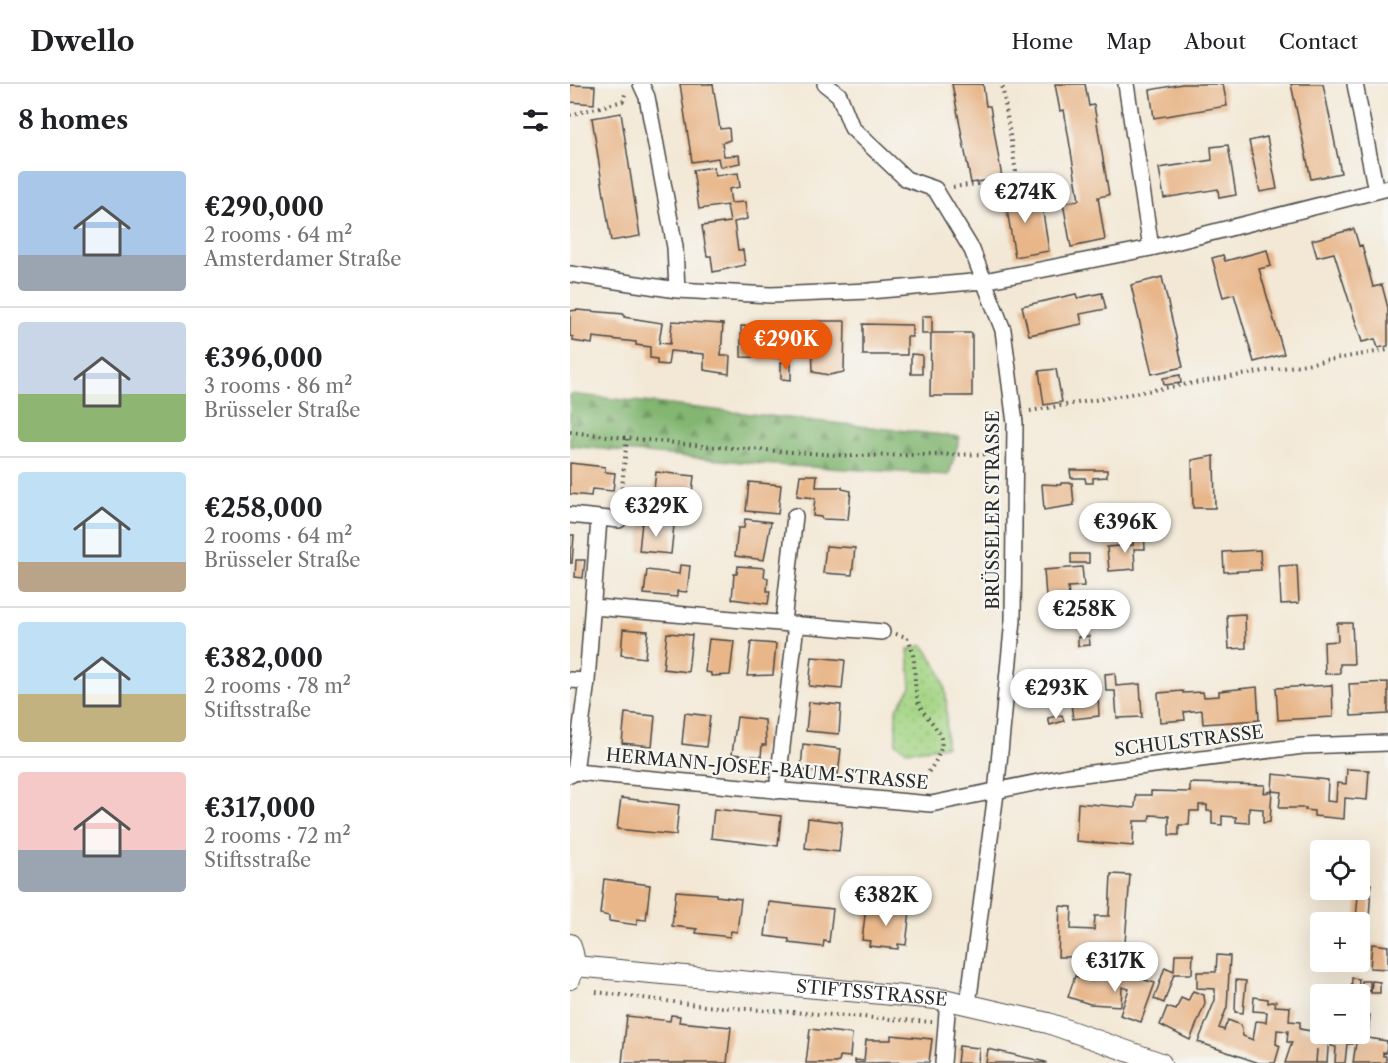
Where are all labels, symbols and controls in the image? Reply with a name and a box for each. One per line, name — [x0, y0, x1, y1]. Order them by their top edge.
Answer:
text: Dwello — [30, 24, 135, 58]
text: Home — [1012, 29, 1073, 54]
text: Map — [1106, 29, 1151, 54]
text: About — [1184, 29, 1246, 54]
text: Contact — [1279, 29, 1358, 54]
text: 8 homes — [18, 104, 128, 136]
icon: filters — [519, 104, 552, 137]
pin: €274K — [983, 173, 1067, 224]
text: €274K — [994, 180, 1056, 204]
text: €290,000 — [204, 191, 324, 223]
icon: home — [66, 195, 138, 267]
text: 2 rooms · 64 m² — [204, 223, 353, 247]
text: Amsterdamer Straße — [204, 247, 401, 271]
pin: €290K — [744, 320, 828, 371]
text: €290K — [753, 327, 819, 351]
text: €396,000 — [204, 342, 323, 374]
icon: home — [66, 346, 138, 418]
text: 3 rooms · 86 m² — [204, 374, 352, 398]
text: Brüsseler Straße — [204, 398, 360, 422]
street label: BRÜSSELER STRASSE — [981, 410, 1004, 610]
pin: €329K — [614, 487, 698, 538]
text: €258,000 — [204, 492, 323, 524]
text: €329K — [624, 494, 688, 518]
icon: home — [66, 496, 138, 568]
pin: €396K — [1083, 503, 1167, 554]
text: €396K — [1093, 510, 1157, 534]
text: 2 rooms · 64 m² — [204, 524, 353, 548]
text: Brüsseler Straße — [204, 548, 360, 572]
pin: €258K — [1042, 590, 1126, 641]
text: €258K — [1052, 597, 1116, 621]
text: €382,000 — [204, 642, 323, 674]
icon: home — [66, 646, 138, 718]
pin: €293K — [1014, 669, 1098, 720]
text: 2 rooms · 78 m² — [204, 674, 351, 698]
text: €293K — [1024, 676, 1088, 700]
text: Stiftsstraße — [204, 698, 311, 722]
street label: SCHULSTRASSE — [1113, 721, 1265, 761]
street label: HERMANN-JOSEF-BAUM-STRASSE — [605, 744, 929, 794]
text: €317,000 — [204, 792, 316, 824]
icon: home — [66, 796, 138, 868]
text: 2 rooms · 72 m² — [204, 824, 351, 848]
map controls — [1310, 840, 1370, 1044]
button: locate — [1310, 840, 1370, 900]
text: Stiftsstraße — [204, 848, 311, 872]
pin: €382K — [844, 876, 928, 927]
text: €382K — [854, 883, 918, 907]
button: + — [1310, 912, 1370, 972]
pin: €317K — [1073, 942, 1157, 993]
text: €317K — [1085, 949, 1145, 973]
street label: STIFTSSTRASSE — [795, 975, 948, 1011]
button: − — [1310, 984, 1370, 1044]

